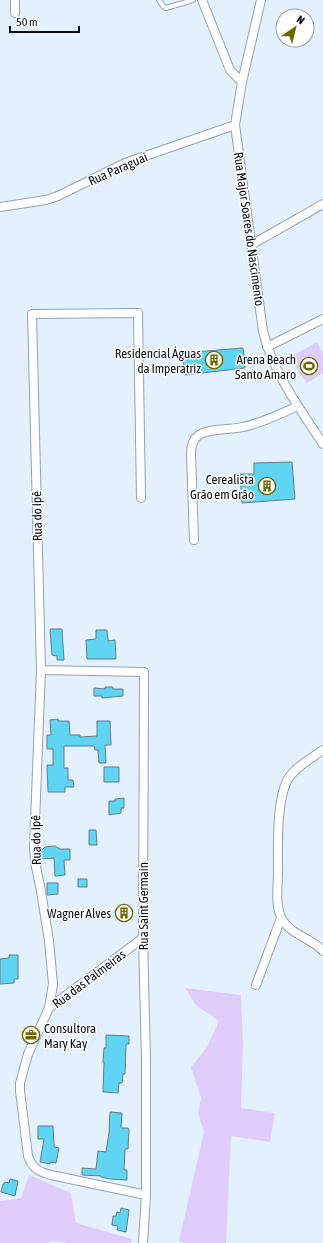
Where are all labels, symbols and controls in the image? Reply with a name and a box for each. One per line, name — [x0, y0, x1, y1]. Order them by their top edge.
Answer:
scale bar — [10, 8, 79, 34]
north arrow — [275, 8, 315, 48]
text: N — [295, 13, 307, 27]
text: 50 m — [16, 15, 38, 29]
street label: Rua Paraguai — [86, 149, 150, 189]
street label: Rua Major Soares do Nascimento — [231, 151, 267, 307]
place label: Residencial Águas da Imperatriz — [115, 346, 201, 376]
building icon: Residencial Águas da Imperatriz — [204, 350, 224, 370]
place label: Arena Beach Santo Amaro — [235, 352, 296, 382]
sports icon: Arena Beach Santo Amaro — [299, 356, 319, 376]
place label: Cerealista Grão em Grão — [190, 472, 254, 502]
building icon: Cerealista Grão em Grão — [257, 476, 277, 496]
street label: Rua do Ipê — [29, 491, 45, 541]
street label: Rua do Ipê — [28, 815, 44, 865]
street label: Rua Saint Germain — [136, 862, 151, 950]
building icon: Wagner Alves — [114, 903, 134, 923]
place label: Wagner Alves — [47, 906, 111, 921]
street label: Rua das Palmeiras — [50, 947, 129, 1011]
place label: Consultora Mary Kay — [44, 1021, 96, 1051]
office icon: Consultora Mary Kay — [21, 1025, 41, 1045]

